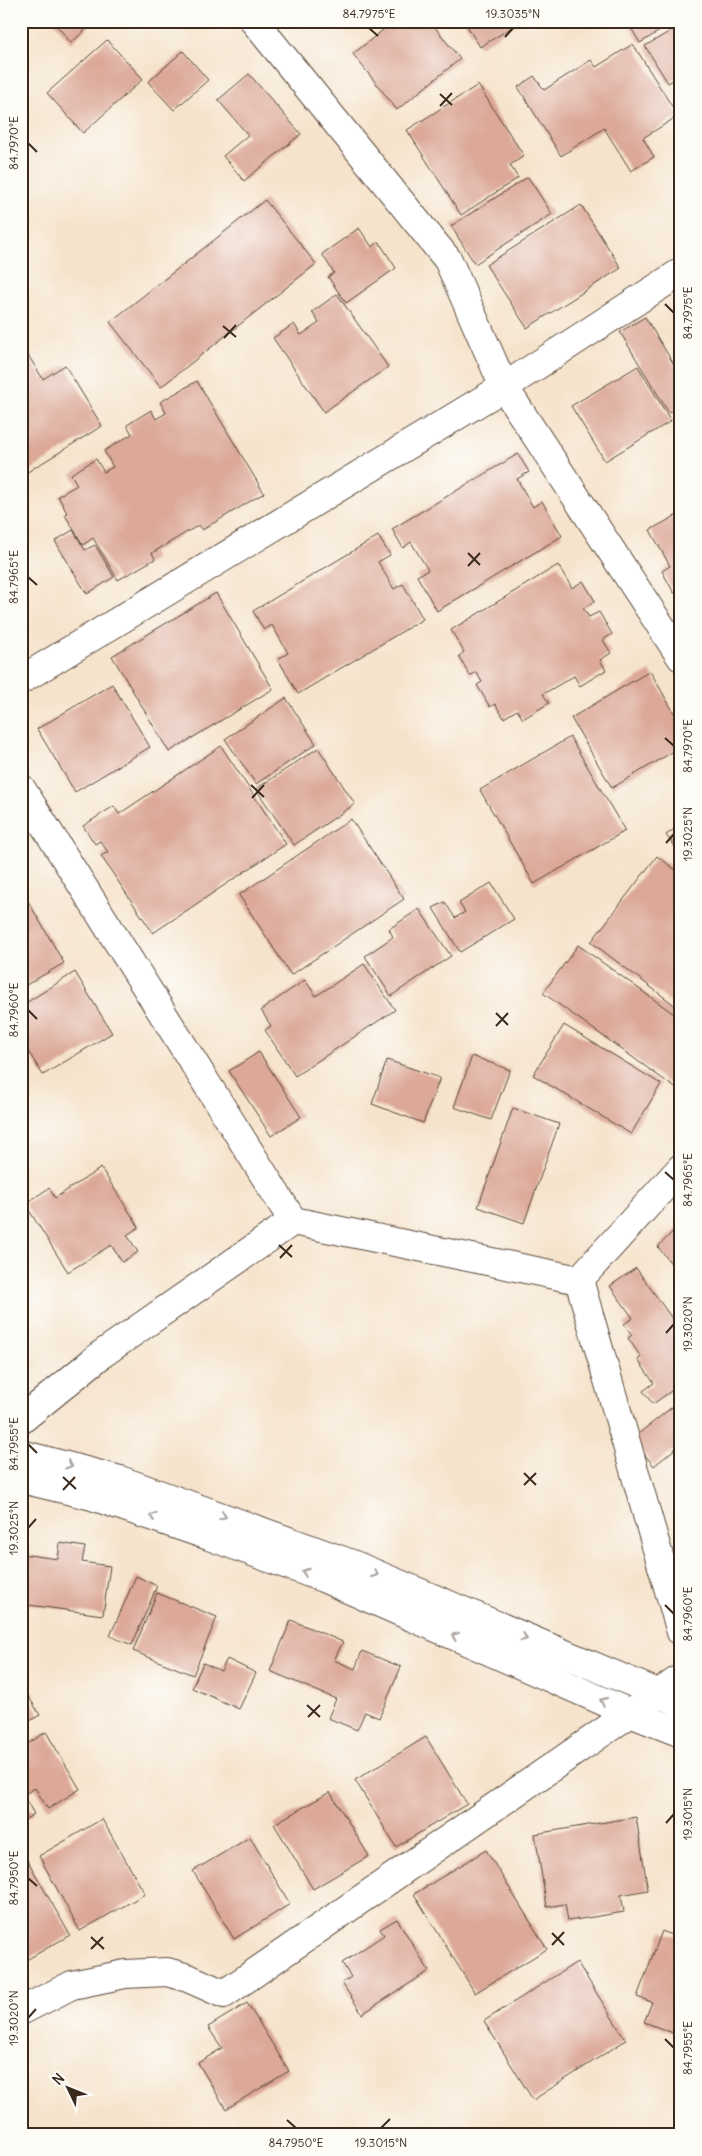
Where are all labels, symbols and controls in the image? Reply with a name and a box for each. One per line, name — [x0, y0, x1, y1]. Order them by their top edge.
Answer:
text: 84.7975°E — [343, 6, 395, 21]
text: 19.3035°N — [486, 6, 540, 21]
text: 84.7970°E — [6, 116, 21, 170]
text: 84.7975°E — [680, 287, 695, 339]
text: 84.7965°E — [6, 550, 21, 604]
text: 84.7970°E — [680, 719, 695, 773]
text: 19.3025°N — [680, 807, 695, 861]
text: 84.7960°E — [6, 983, 21, 1038]
text: 84.7965°E — [680, 1153, 695, 1207]
text: 19.3020°N — [680, 1296, 695, 1352]
text: 84.7955°E — [6, 1417, 21, 1471]
one-way arrow — [64, 1460, 72, 1470]
text: 19.3025°N — [6, 1501, 21, 1555]
one-way arrow — [218, 1510, 227, 1520]
one-way arrow — [149, 1512, 157, 1522]
one-way arrow — [302, 1567, 310, 1577]
one-way arrow — [370, 1568, 379, 1579]
text: 84.7960°E — [680, 1587, 695, 1642]
one-way arrow — [451, 1631, 460, 1642]
one-way arrow — [519, 1631, 528, 1642]
one-way arrow — [599, 1697, 608, 1708]
text: 19.3015°N — [680, 1788, 695, 1840]
text: 84.7950°E — [6, 1851, 21, 1905]
text: 19.3020°N — [6, 1990, 21, 2046]
text: 84.7955°E — [680, 2021, 695, 2075]
north arrow — [42, 2064, 92, 2114]
text: N — [49, 2069, 68, 2089]
text: 84.7950°E — [269, 2135, 323, 2150]
text: 19.3015°N — [355, 2135, 407, 2150]

